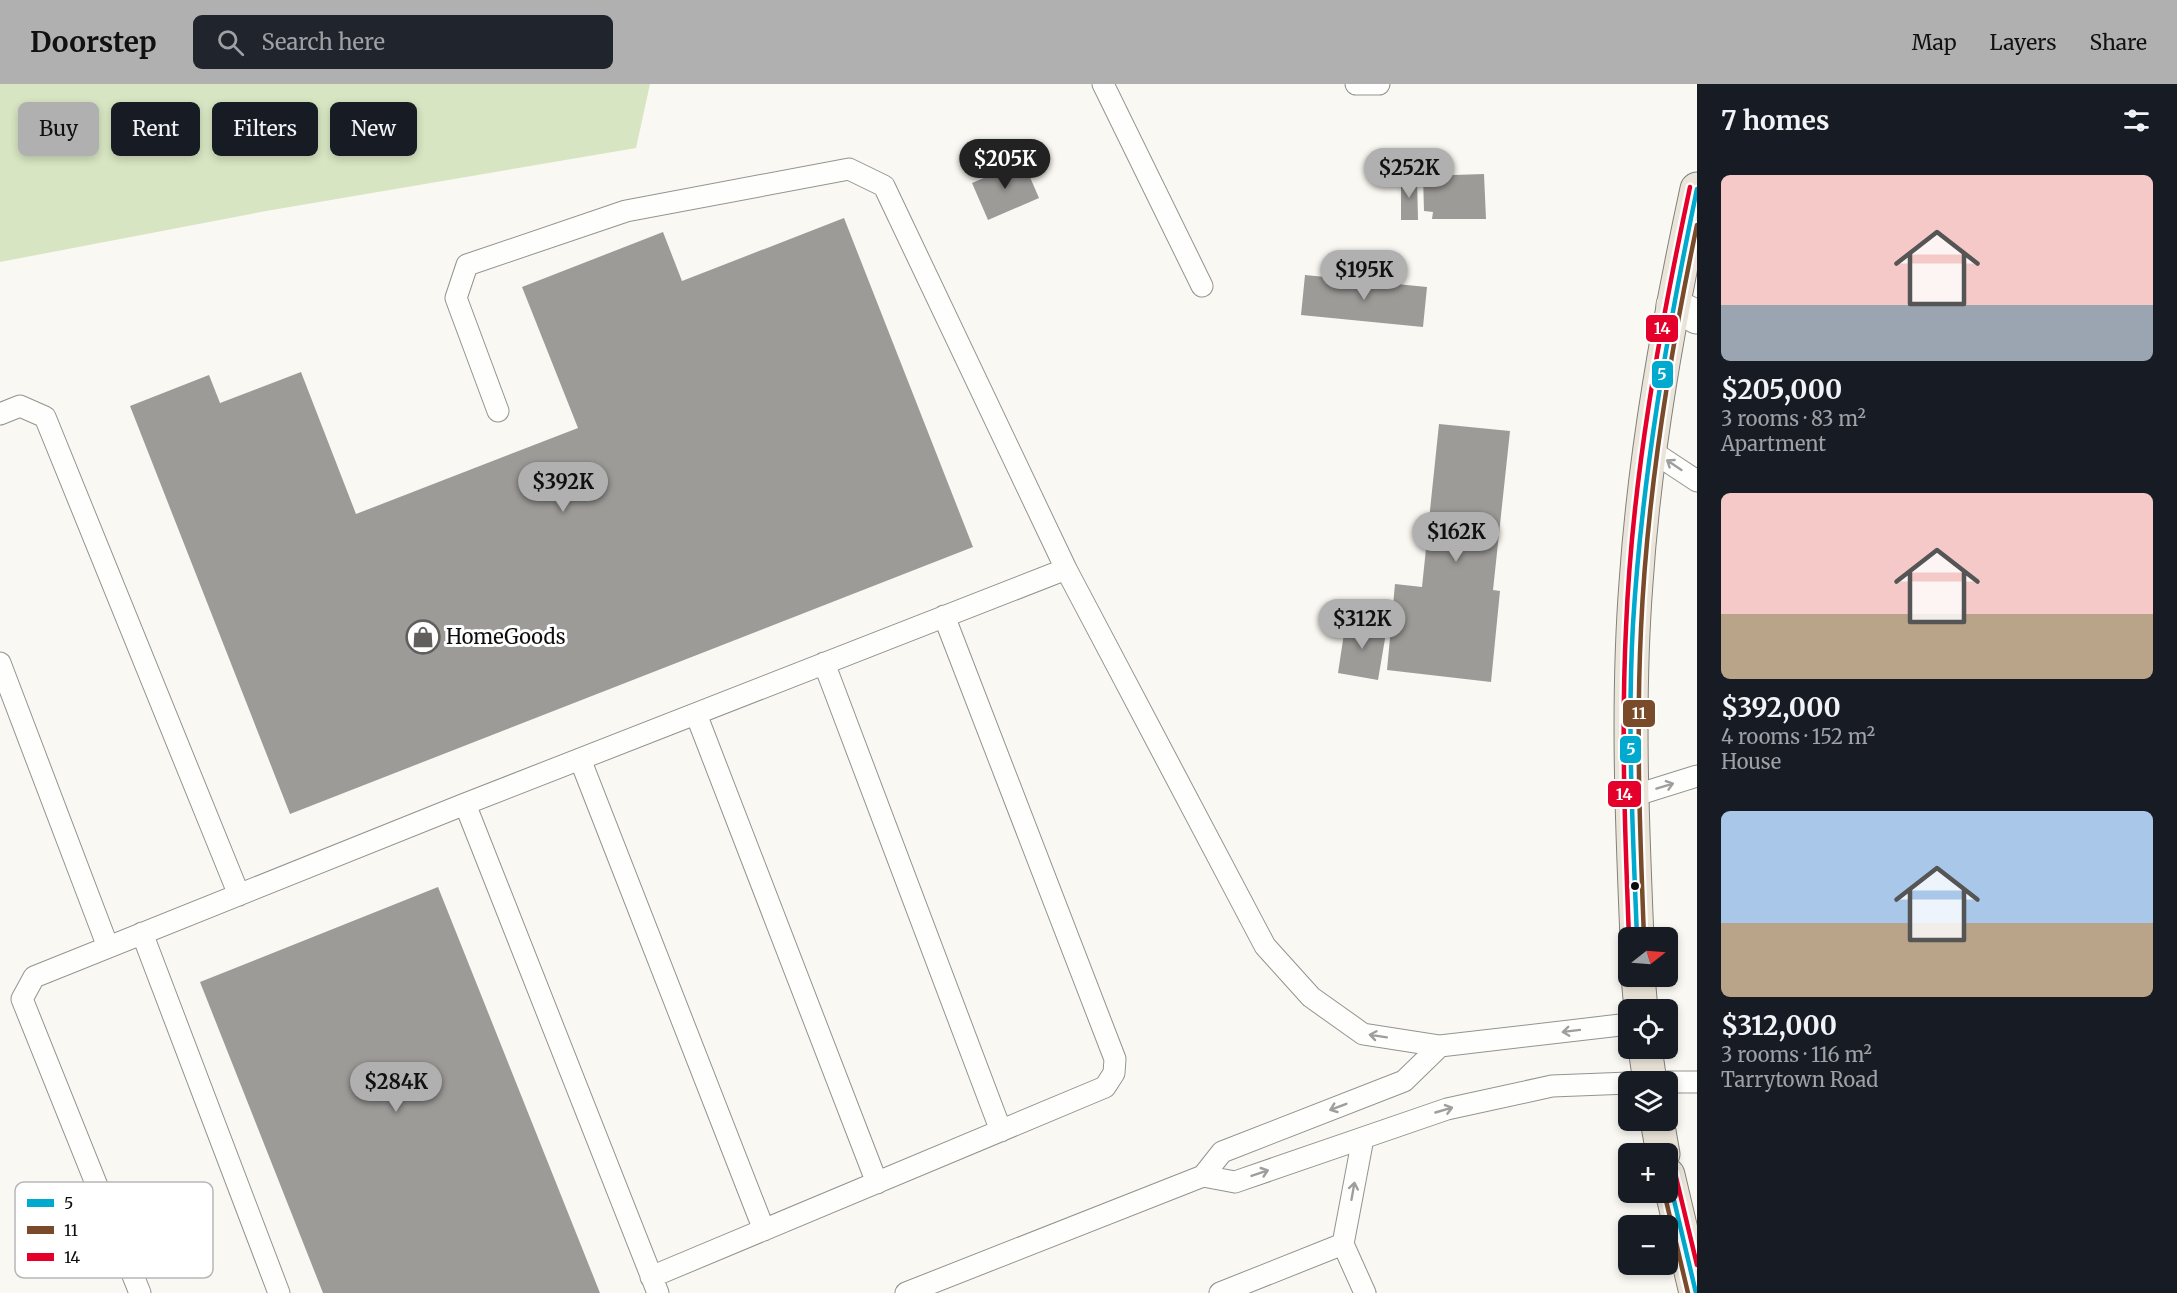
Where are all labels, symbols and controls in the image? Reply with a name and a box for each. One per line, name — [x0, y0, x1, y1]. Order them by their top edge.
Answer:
search box — [193, 15, 613, 69]
text: Doorstep — [30, 24, 157, 60]
icon: search — [214, 26, 247, 59]
text: Search here — [262, 28, 385, 56]
text: Map — [1912, 29, 1957, 56]
text: Layers — [1990, 29, 2057, 56]
text: Share — [2090, 29, 2147, 56]
chip: Buy — [18, 102, 99, 156]
chip: Rent — [111, 102, 200, 156]
chip: Filters — [212, 102, 318, 156]
chip: New — [330, 102, 417, 156]
text: 7 homes — [1721, 104, 1829, 137]
icon: filters — [2120, 104, 2153, 137]
pin: $205K — [963, 139, 1047, 190]
text: $205K — [973, 146, 1037, 171]
pin: $252K — [1367, 148, 1451, 199]
text: $252K — [1378, 155, 1440, 180]
icon: home — [1883, 214, 1991, 322]
pin: $195K — [1322, 250, 1406, 301]
text: $195K — [1334, 257, 1394, 282]
line badge: 14 — [1645, 314, 1679, 343]
text: 14 — [1654, 318, 1670, 338]
line badge: 5 — [1651, 360, 1674, 389]
text: 5 — [1657, 364, 1667, 384]
text: $205,000 — [1721, 373, 1842, 406]
text: 3 rooms · 83 m² — [1721, 406, 1866, 431]
text: Apartment — [1721, 431, 1826, 456]
one-way arrow — [1665, 459, 1682, 472]
pin: $392K — [521, 462, 605, 513]
text: $392K — [532, 469, 594, 494]
pin: $162K — [1414, 512, 1498, 563]
text: $162K — [1426, 519, 1486, 544]
icon: home — [1883, 532, 1991, 640]
pin: $312K — [1320, 599, 1404, 650]
text: $312K — [1332, 606, 1392, 631]
shop icon: HomeGoods — [405, 619, 441, 655]
place label: HomeGoods — [446, 624, 565, 649]
text: $392,000 — [1721, 691, 1841, 724]
line badge: 11 — [1622, 699, 1656, 728]
text: 11 — [1632, 703, 1647, 723]
text: 4 rooms · 152 m² — [1721, 724, 1875, 749]
line badge: 5 — [1619, 735, 1642, 764]
text: 5 — [1626, 739, 1636, 759]
text: House — [1721, 749, 1781, 774]
one-way arrow — [1655, 779, 1674, 790]
line badge: 14 — [1607, 780, 1642, 808]
text: 14 — [1616, 784, 1632, 804]
icon: home — [1883, 850, 1991, 958]
unlabelled marker — [1629, 880, 1641, 892]
north arrow — [1618, 927, 1678, 987]
map controls — [1618, 927, 1678, 1275]
button: locate — [1618, 999, 1678, 1059]
text: $312,000 — [1721, 1009, 1837, 1042]
one-way arrow — [1561, 1025, 1581, 1036]
one-way arrow — [1368, 1031, 1388, 1042]
text: 3 rooms · 116 m² — [1721, 1042, 1872, 1067]
pin: $284K — [354, 1062, 438, 1113]
text: Tarrytown Road — [1721, 1067, 1878, 1092]
text: $284K — [364, 1069, 428, 1094]
button: layers — [1618, 1071, 1678, 1131]
one-way arrow — [1329, 1102, 1348, 1113]
one-way arrow — [1434, 1104, 1453, 1115]
button: + — [1618, 1143, 1678, 1203]
one-way arrow — [1250, 1167, 1269, 1178]
legend — [15, 1182, 213, 1278]
one-way arrow — [1348, 1182, 1359, 1201]
text: 5 — [64, 1193, 73, 1213]
button: − — [1618, 1215, 1678, 1275]
text: 11 — [64, 1220, 78, 1240]
text: 14 — [64, 1247, 80, 1267]

